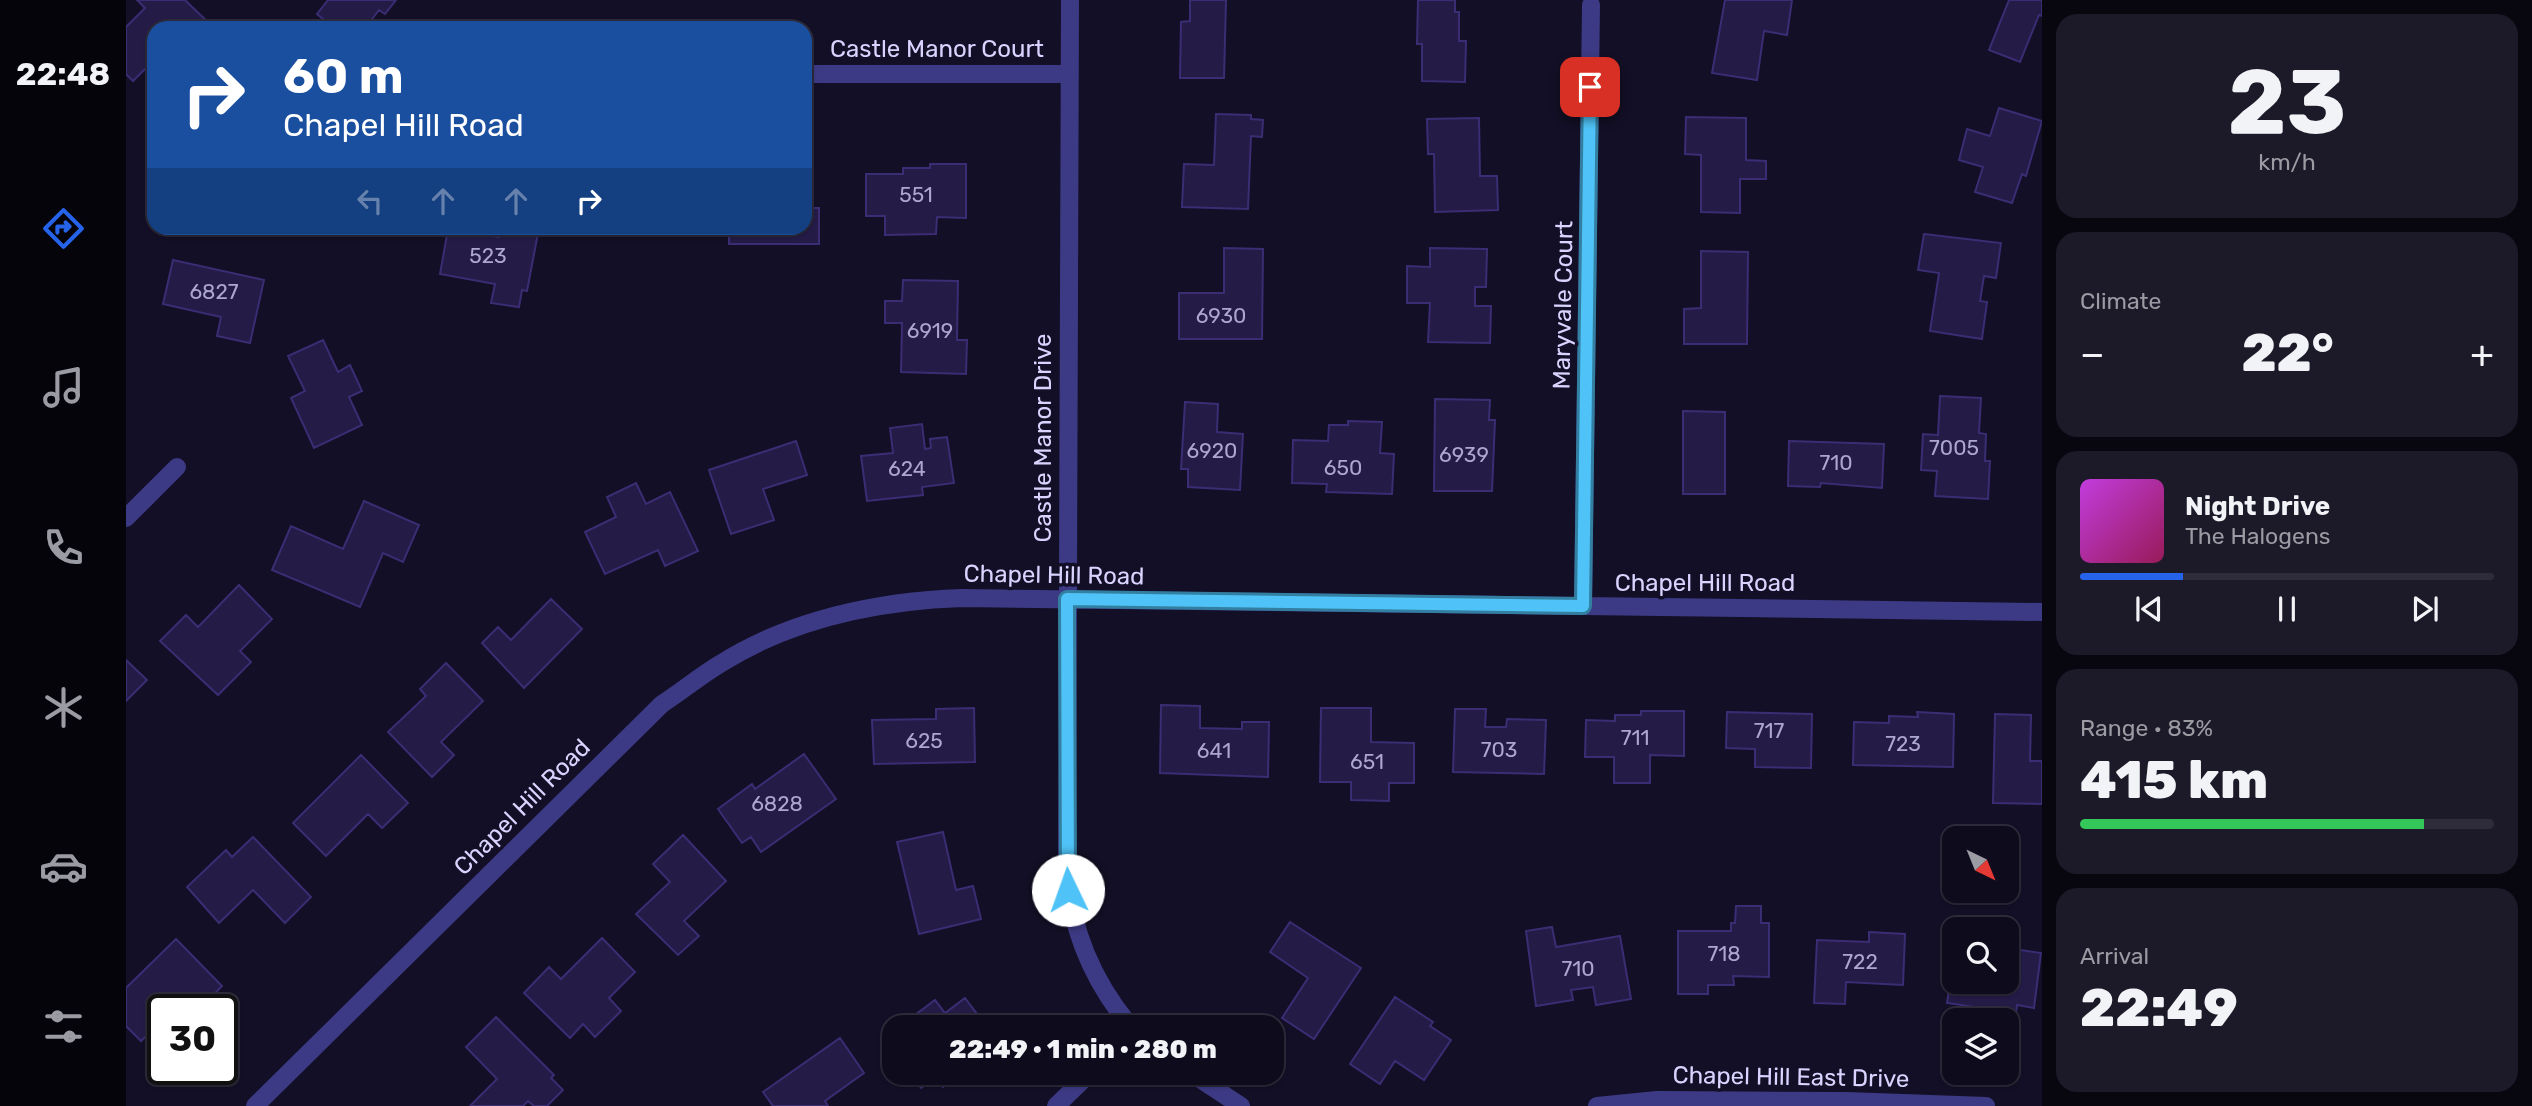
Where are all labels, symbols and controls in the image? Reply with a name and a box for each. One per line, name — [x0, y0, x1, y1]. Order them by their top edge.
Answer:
street label: Castle Manor Court — [830, 35, 1044, 63]
text: 60 m — [283, 47, 404, 105]
text: 23 — [2227, 48, 2347, 156]
icon: right — [168, 49, 259, 140]
text: 22:48 — [16, 55, 110, 93]
pin — [1560, 57, 1620, 117]
icon: arrive — [1571, 68, 1609, 106]
text: Chapel Hill Road — [283, 106, 524, 144]
text: km/h — [2258, 148, 2316, 176]
icon: left — [351, 182, 389, 220]
icon: ahead — [424, 182, 462, 220]
icon: ahead — [497, 182, 535, 220]
icon: right — [570, 182, 608, 220]
house number: 551 — [899, 182, 933, 207]
icon: directions — [39, 204, 88, 253]
street label: Maryvale Court — [1548, 220, 1578, 390]
house number: 523 — [469, 243, 507, 268]
house number: 6827 — [189, 279, 239, 304]
text: Climate — [2080, 287, 2161, 315]
house number: 6930 — [1196, 303, 1246, 328]
house number: 6919 — [907, 318, 953, 343]
text: 22° — [2241, 322, 2334, 384]
text: − — [2080, 331, 2105, 377]
text: + — [2470, 331, 2494, 377]
street label: Castle Manor Drive — [1029, 334, 1057, 542]
icon: music — [39, 363, 88, 412]
house number: 7005 — [1929, 435, 1979, 460]
house number: 6920 — [1187, 438, 1237, 463]
house number: 6939 — [1439, 442, 1489, 467]
house number: 710 — [1819, 450, 1853, 475]
house number: 650 — [1324, 455, 1362, 480]
house number: 624 — [888, 456, 926, 481]
text: Night Drive — [2185, 491, 2330, 522]
text: The Halogens — [2185, 522, 2331, 550]
icon: phone — [39, 523, 88, 572]
street label: Chapel Hill Road — [963, 559, 1145, 591]
street label: Chapel Hill Road — [1615, 569, 1795, 597]
icon: previous — [2130, 590, 2168, 628]
icon: pause — [2268, 590, 2306, 628]
icon: next — [2406, 590, 2444, 628]
icon: climate — [39, 683, 88, 732]
text: Range · 83% — [2080, 714, 2213, 742]
house number: 717 — [1754, 718, 1784, 743]
house number: 711 — [1621, 725, 1649, 750]
house number: 625 — [905, 728, 943, 753]
house number: 723 — [1885, 731, 1921, 756]
street label: Chapel Hill Road — [448, 733, 596, 881]
house number: 703 — [1481, 737, 1517, 762]
house number: 641 — [1197, 738, 1231, 763]
house number: 651 — [1350, 749, 1384, 774]
text: 415 km — [2080, 749, 2268, 811]
house number: 6828 — [751, 791, 803, 816]
north arrow — [1942, 826, 2020, 903]
map controls — [1942, 826, 2019, 1085]
icon: car — [39, 842, 88, 891]
position arrow — [1031, 853, 1105, 927]
button: search — [1942, 917, 2019, 994]
house number: 718 — [1707, 941, 1741, 966]
text: Arrival — [2080, 942, 2149, 970]
house number: 722 — [1842, 949, 1878, 974]
house number: 710 — [1561, 956, 1595, 981]
text: 22:49 — [2080, 977, 2238, 1039]
speed limit sign: 30 — [147, 994, 238, 1085]
icon: filters — [39, 1002, 88, 1051]
button: layers — [1942, 1008, 2019, 1085]
text: 22:49 · 1 min · 280 m — [949, 1034, 1217, 1065]
street label: Chapel Hill East Drive — [1672, 1061, 1910, 1093]

